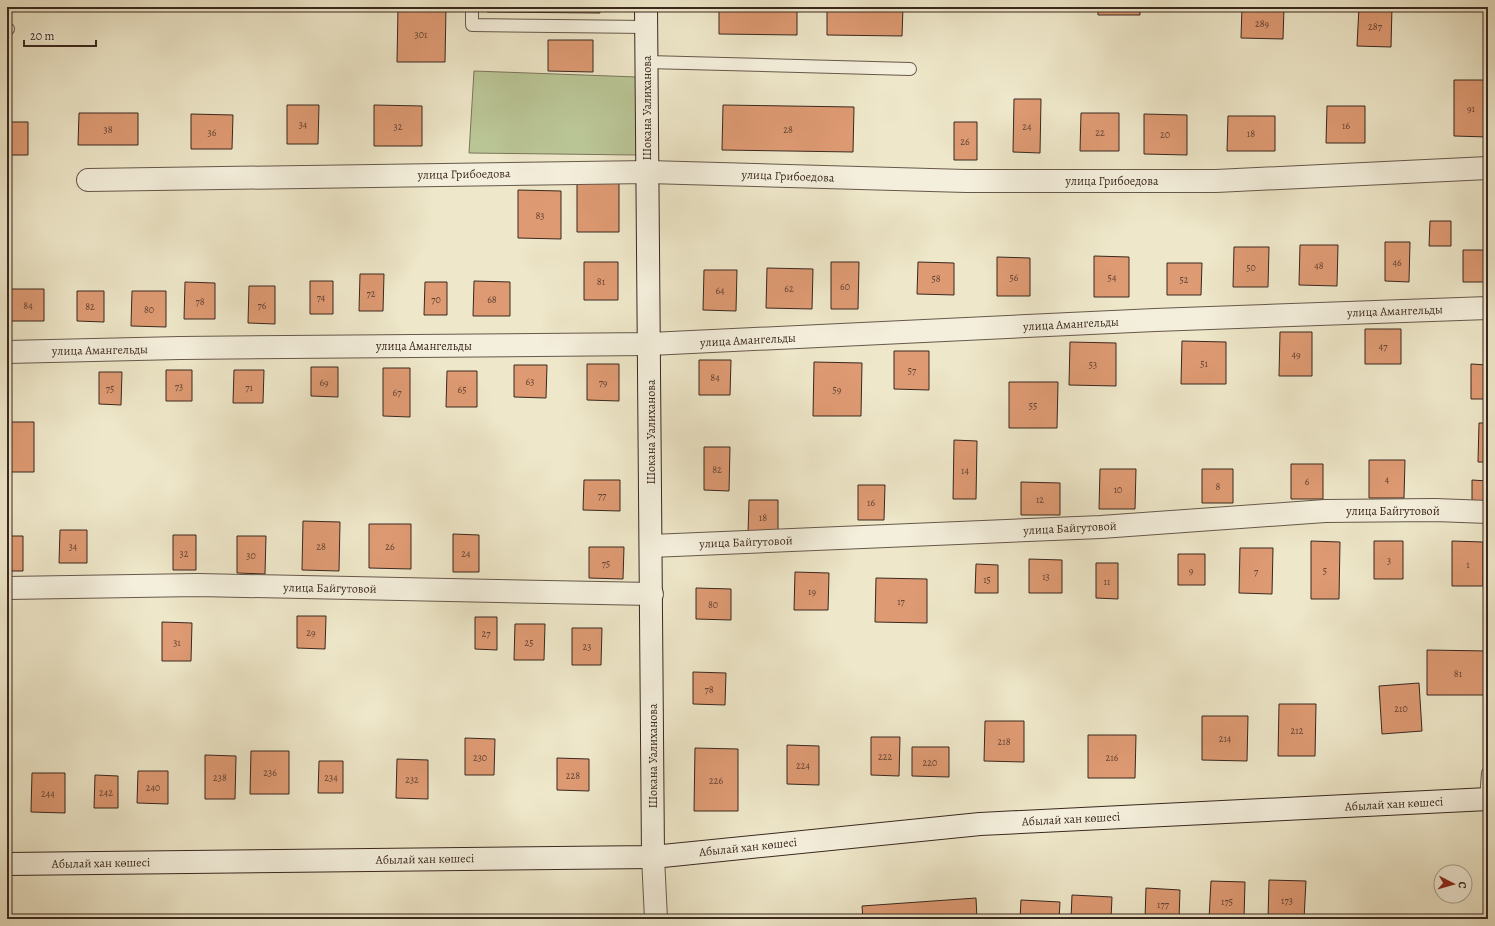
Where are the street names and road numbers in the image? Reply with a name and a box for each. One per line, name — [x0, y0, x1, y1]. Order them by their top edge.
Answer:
street label: Шокана Уалиханова — [639, 55, 655, 161]
street label: улица Грибоедова — [416, 165, 511, 183]
street label: улица Грибоедова — [740, 166, 835, 186]
street label: улица Грибоедова — [1065, 173, 1159, 189]
street label: улица Амангельды — [1346, 301, 1443, 321]
street label: улица Амангельды — [1022, 314, 1119, 335]
street label: улица Амангельды — [699, 330, 796, 351]
street label: улица Амангельды — [375, 338, 472, 354]
street label: улица Амангельды — [51, 341, 148, 359]
street label: Шокана Уалиханова — [643, 379, 659, 485]
street label: улица Байгутовой — [1345, 503, 1440, 519]
street label: улица Байгутовой — [1022, 518, 1117, 538]
street label: улица Байгутовой — [698, 532, 793, 552]
street label: улица Байгутовой — [282, 579, 377, 597]
street label: Шокана Уалиханова — [645, 703, 661, 809]
street label: Абылай хан көшесі — [1343, 793, 1444, 815]
street label: Абылай хан көшесі — [1020, 808, 1121, 830]
street label: Абылай хан көшесі — [697, 834, 798, 860]
street label: Абылай хан көшесі — [375, 850, 474, 868]
street label: Абылай хан көшесі — [51, 854, 150, 872]

